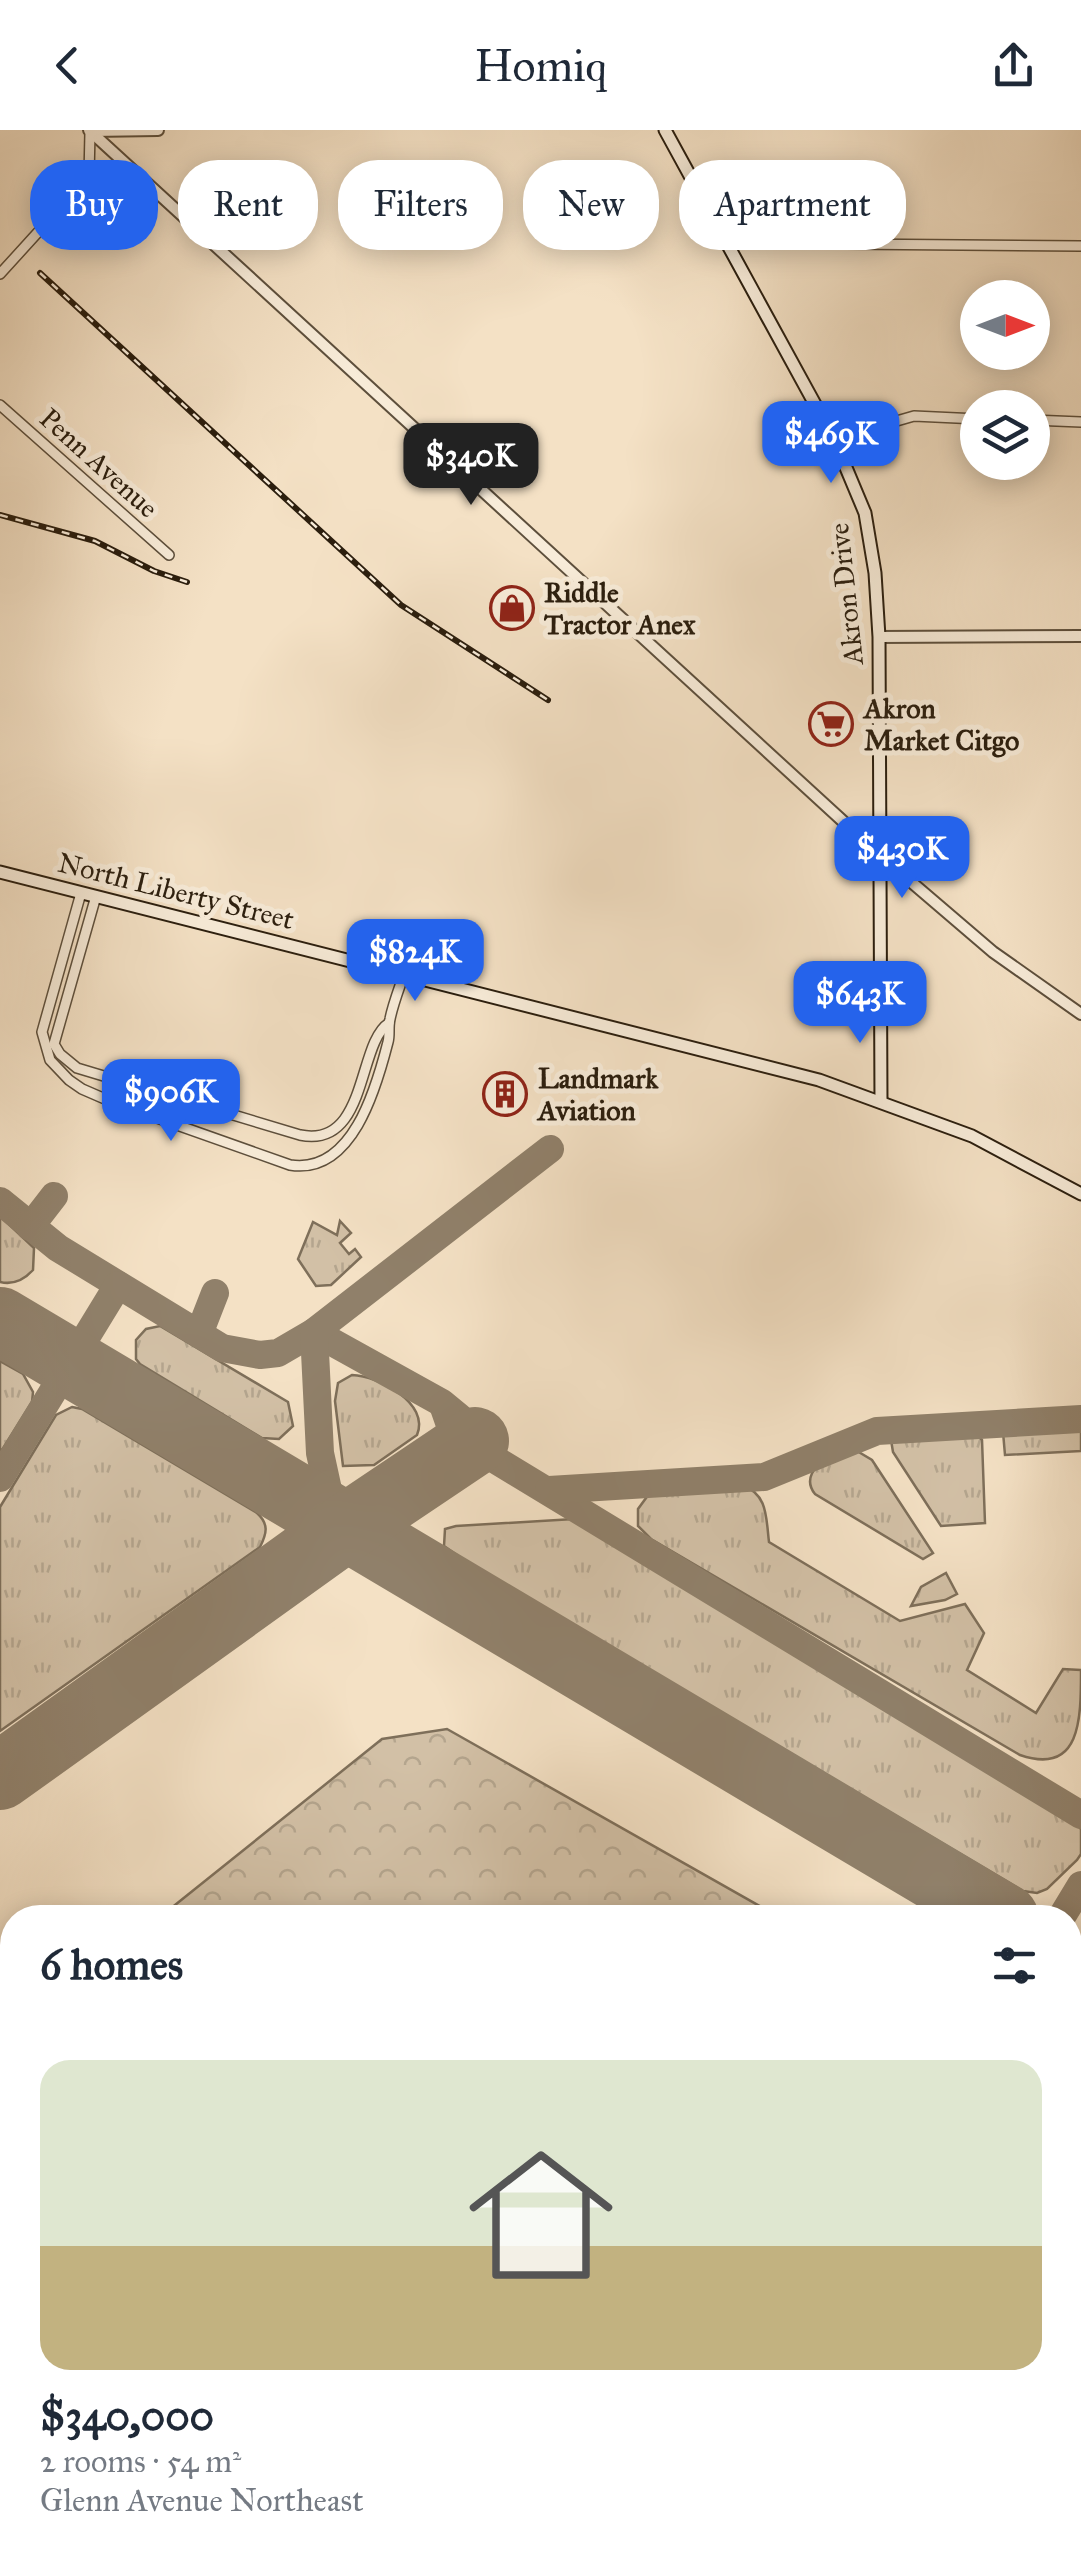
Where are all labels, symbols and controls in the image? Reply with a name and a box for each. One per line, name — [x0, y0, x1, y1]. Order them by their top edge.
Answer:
icon: back — [40, 38, 95, 93]
text: Homiq — [474, 38, 607, 93]
icon: share — [986, 38, 1041, 93]
chip: Buy — [30, 160, 158, 250]
chip: Rent — [178, 160, 318, 250]
chip: Filters — [338, 160, 503, 250]
chip: New — [523, 160, 659, 250]
chip: Apartment — [679, 160, 906, 250]
north arrow — [960, 280, 1050, 370]
map controls — [960, 280, 1050, 480]
button: layers — [960, 390, 1050, 480]
street label: Penn Avenue — [33, 401, 165, 525]
pin: $469K — [761, 401, 901, 486]
text: $469K — [784, 414, 878, 453]
pin: $340K — [401, 423, 541, 508]
text: $340K — [425, 436, 517, 475]
street label: Akron Drive — [821, 521, 871, 668]
place label: Riddle Tractor Anex — [544, 575, 696, 642]
shop icon: Riddle Tractor Anex — [489, 585, 535, 631]
place label: Akron Market Citgo — [862, 691, 1019, 758]
supermarket icon: Akron Market Citgo — [808, 701, 854, 747]
pin: $430K — [832, 816, 972, 901]
text: $430K — [856, 829, 948, 868]
street label: North Liberty Street — [54, 845, 298, 937]
pin: $824K — [345, 919, 485, 1004]
text: $824K — [369, 932, 461, 971]
pin: $643K — [790, 961, 930, 1046]
text: $643K — [816, 974, 904, 1013]
pin: $906K — [101, 1059, 241, 1144]
place label: Landmark Aviation — [536, 1061, 659, 1128]
building icon: Landmark Aviation — [482, 1071, 528, 1117]
text: $906K — [124, 1072, 218, 1111]
icon: filters — [987, 1938, 1042, 1993]
text: 6 homes — [40, 1939, 183, 1991]
icon: home — [451, 2125, 631, 2305]
text: $340,000 — [40, 2390, 214, 2442]
text: 2 rooms · 54 m² — [40, 2442, 241, 2481]
text: Glenn Avenue Northeast — [40, 2481, 363, 2520]

